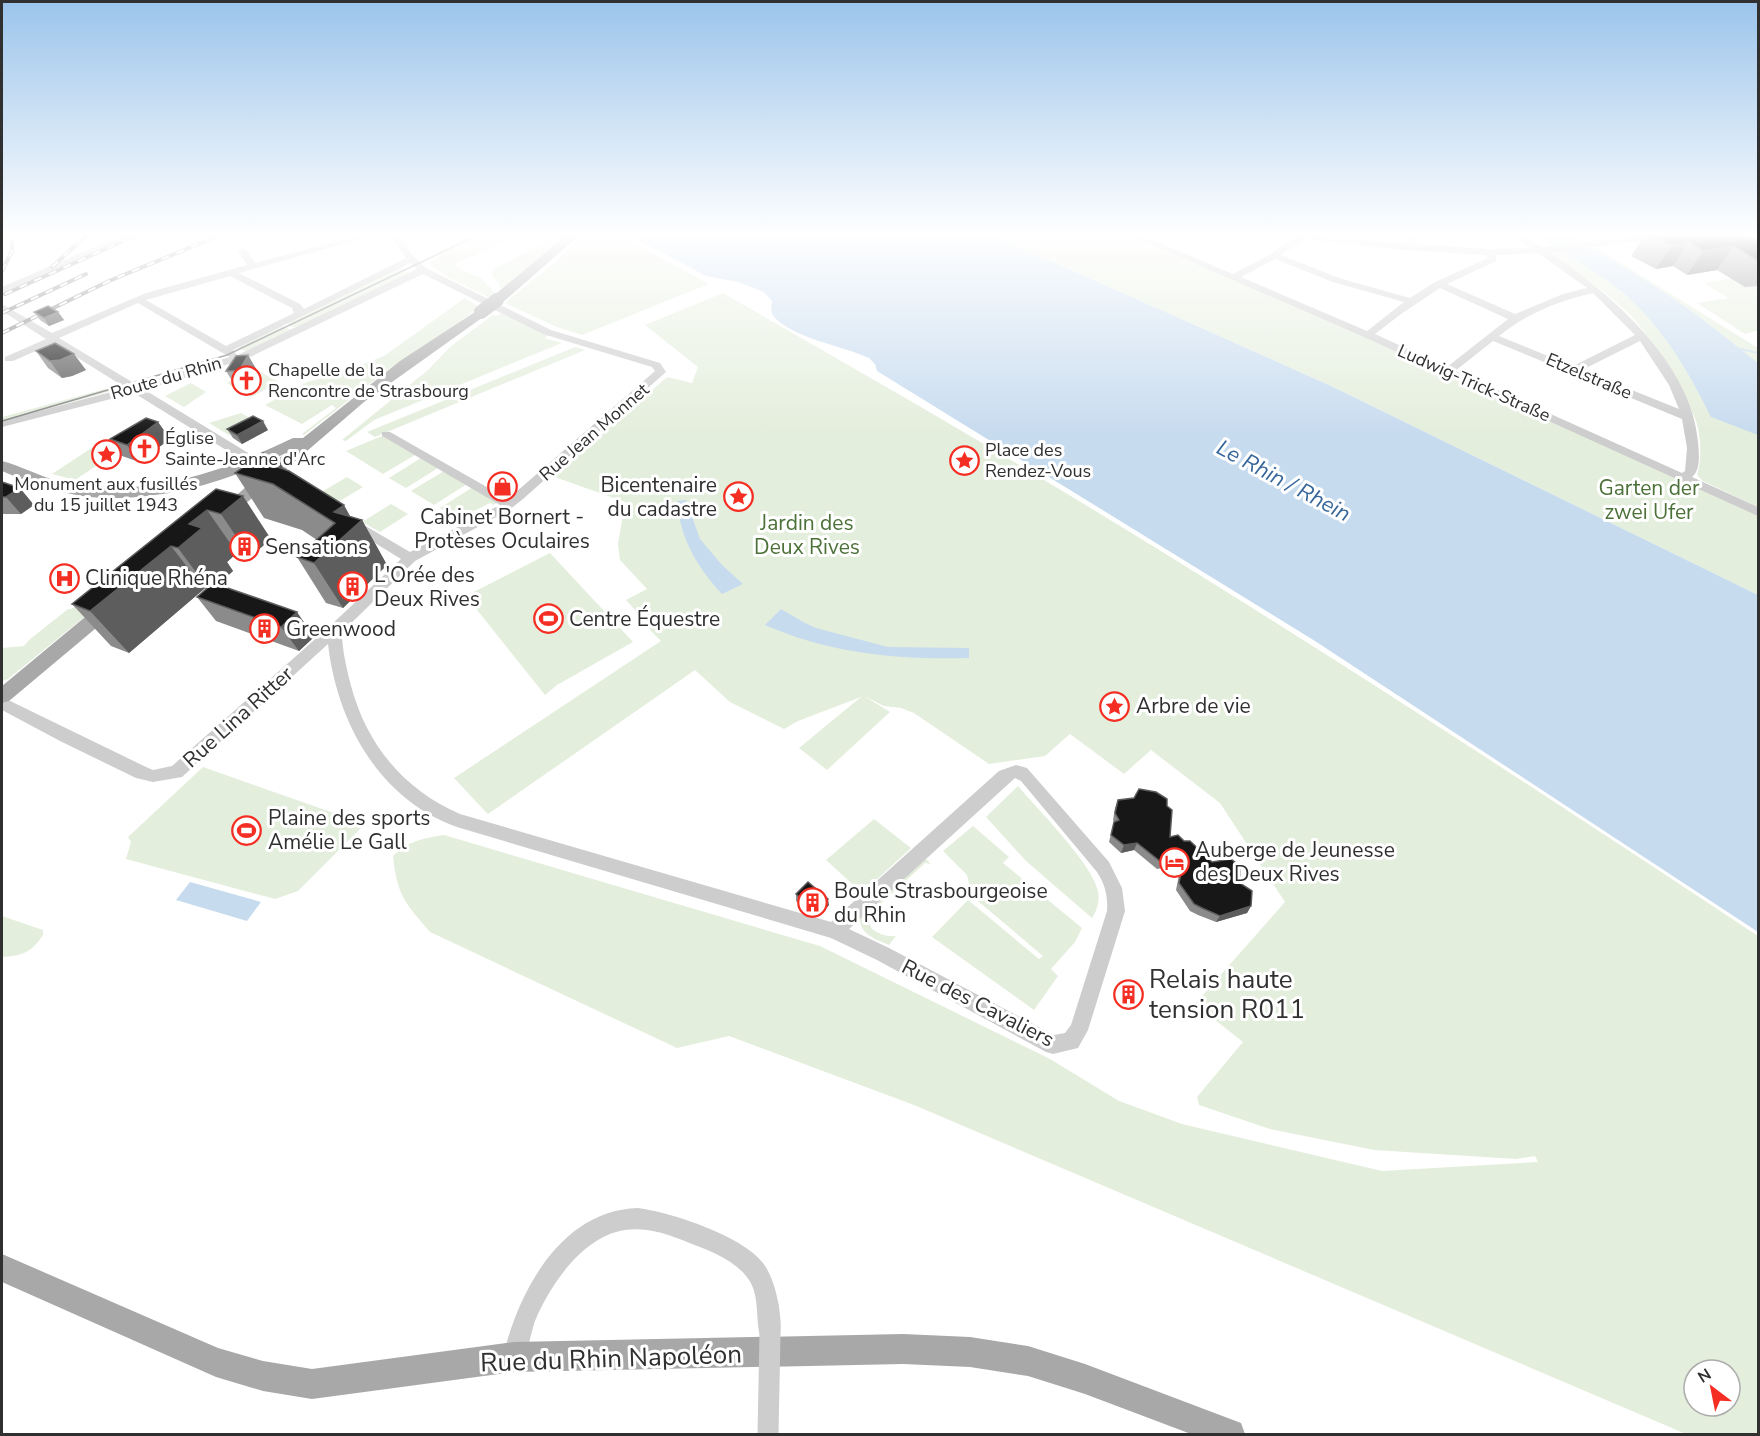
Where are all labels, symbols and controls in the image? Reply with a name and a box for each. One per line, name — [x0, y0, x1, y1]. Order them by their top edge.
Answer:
street label: Ludwig-Trick-Straße — [1394, 339, 1554, 427]
street label: Etzelstraße — [1542, 347, 1636, 405]
street label: Route du Rhin — [108, 351, 224, 405]
place label: Chapelle de la Rencontre de Strasbourg — [268, 358, 469, 403]
church icon: Chapelle de la Rencontre de Strasbourg — [231, 364, 263, 396]
street label: Rue Jean Monnet — [534, 377, 654, 486]
place label: Église Sainte-Jeanne d'Arc — [165, 426, 325, 471]
church icon: Église Sainte-Jeanne d'Arc — [128, 432, 160, 464]
water label: Le Rhin / Rhein — [1211, 433, 1356, 529]
place label: Place des Rendez-Vous — [985, 438, 1091, 483]
place icon: Monument aux fusillés du 15 juillet 1943 — [90, 439, 122, 471]
place icon: Place des Rendez-Vous — [948, 444, 980, 476]
shop icon: Cabinet Bornert - Protèses Oculaires — [486, 470, 518, 502]
place label: Bicentenaire du cadastre — [600, 471, 717, 523]
place label: Monument aux fusillés du 15 juillet 1943 — [14, 472, 198, 517]
park label: Garten der zwei Ufer — [1598, 474, 1700, 526]
place icon: Bicentenaire du cadastre — [722, 481, 754, 513]
place label: Cabinet Bornert - Protèses Oculaires — [414, 503, 590, 555]
park label: Jardin des Deux Rives — [754, 509, 860, 561]
building icon: Sensations — [228, 531, 260, 563]
place label: Sensations — [265, 533, 368, 561]
place label: L'Orée des Deux Rives — [374, 561, 480, 613]
hospital icon: Clinique Rhéna — [48, 562, 80, 594]
place label: Clinique Rhéna — [85, 564, 228, 592]
building icon: L'Orée des Deux Rives — [337, 571, 369, 603]
sports icon: Centre Équestre — [532, 603, 564, 635]
place label: Centre Équestre — [569, 605, 720, 633]
building icon: Greenwood — [249, 613, 281, 645]
place label: Greenwood — [286, 615, 396, 643]
street label: Rue Lina Ritter — [177, 660, 299, 774]
place icon: Arbre de vie — [1099, 690, 1131, 722]
place label: Arbre de vie — [1136, 692, 1251, 720]
place label: Plaine des sports Amélie Le Gall — [268, 804, 430, 856]
sports icon: Plaine des sports Amélie Le Gall — [231, 814, 263, 846]
place label: Auberge de Jeunesse des Deux Rives — [1195, 836, 1395, 888]
hotel icon: Auberge de Jeunesse des Deux Rives — [1158, 846, 1190, 878]
place label: Boule Strasbourgeoise du Rhin — [834, 877, 1048, 929]
building icon: Boule Strasbourgeoise du Rhin — [797, 887, 829, 919]
street label: Rue des Cavaliers — [897, 952, 1059, 1054]
place label: Relais haute tension R011 — [1149, 962, 1305, 1027]
building icon: Relais haute tension R011 — [1112, 978, 1144, 1010]
street label: Rue du Rhin Napoléon — [480, 1336, 742, 1381]
north arrow — [1682, 1358, 1742, 1418]
text: N — [1694, 1364, 1715, 1389]

